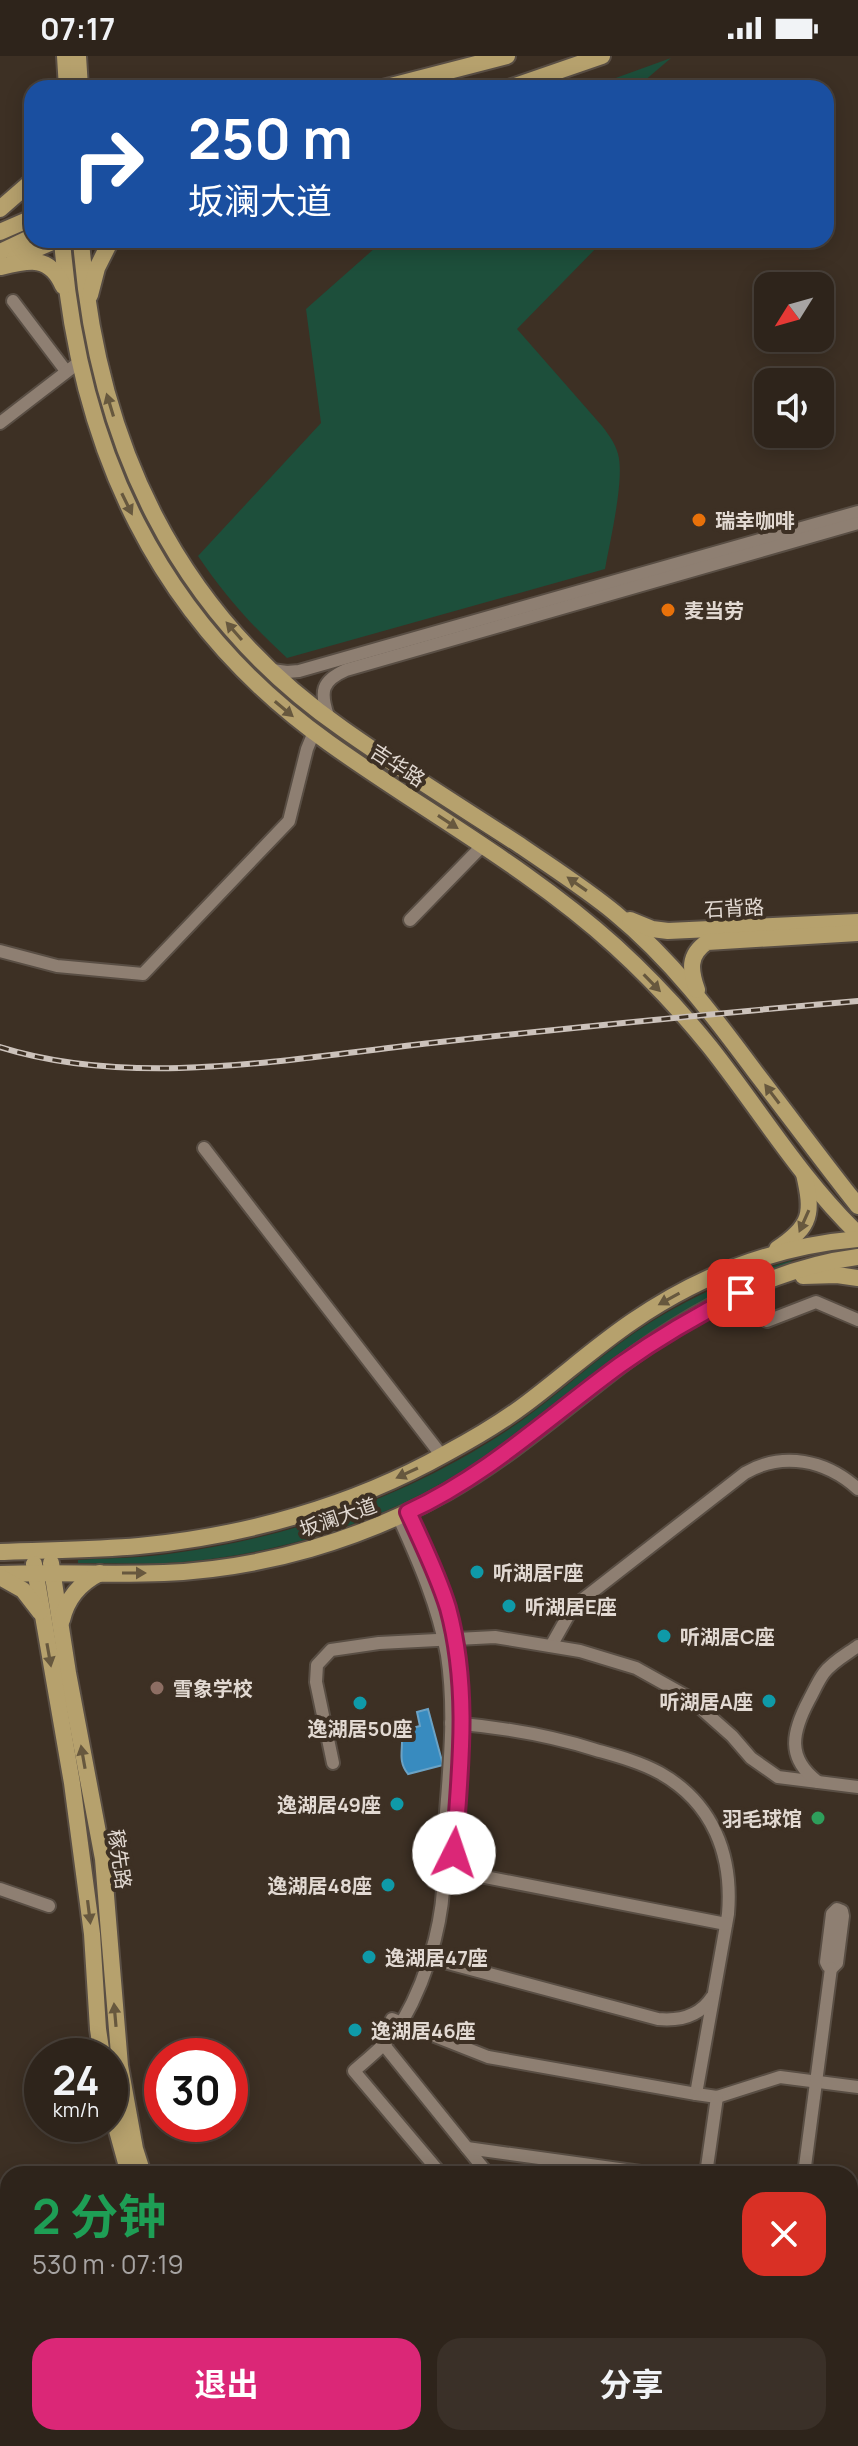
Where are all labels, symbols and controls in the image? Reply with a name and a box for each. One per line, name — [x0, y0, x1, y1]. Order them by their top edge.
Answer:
text: 07:17 — [40, 8, 115, 49]
text: 250 m — [188, 99, 353, 176]
icon: right — [56, 112, 160, 216]
text: 坂澜大道 — [188, 176, 332, 225]
north arrow — [754, 272, 834, 352]
map controls — [754, 272, 834, 448]
button: sound — [754, 368, 834, 448]
one-way arrow — [103, 393, 116, 417]
one-way arrow — [120, 493, 134, 516]
place label: 瑞幸咖啡 — [715, 507, 795, 534]
marker: 瑞幸咖啡 — [690, 511, 708, 529]
place label: 麦当劳 — [684, 597, 744, 624]
marker: 麦当劳 — [659, 601, 677, 619]
one-way arrow — [226, 622, 243, 642]
one-way arrow — [275, 699, 294, 717]
street label: 吉华路 — [365, 737, 431, 793]
one-way arrow — [438, 815, 459, 830]
one-way arrow — [567, 877, 588, 892]
street label: 石背路 — [703, 893, 765, 923]
one-way arrow — [642, 973, 661, 992]
one-way arrow — [765, 1084, 781, 1104]
one-way arrow — [797, 1209, 810, 1232]
pin — [707, 1259, 775, 1327]
icon: arrive — [719, 1271, 763, 1315]
one-way arrow — [658, 1292, 680, 1306]
one-way arrow — [395, 1466, 418, 1480]
street label: 坂澜大道 — [296, 1491, 380, 1543]
place label: 听湖居F座 — [493, 1559, 583, 1586]
marker: 听湖居F座 — [468, 1563, 486, 1581]
one-way arrow — [122, 1567, 147, 1579]
place label: 听湖居E座 — [525, 1593, 617, 1620]
marker: 听湖居E座 — [500, 1597, 518, 1615]
place label: 听湖居C座 — [680, 1623, 775, 1650]
marker: 听湖居C座 — [655, 1627, 673, 1645]
one-way arrow — [44, 1643, 56, 1668]
place label: 雪象学校 — [173, 1675, 253, 1702]
marker: 雪象学校 — [148, 1679, 166, 1697]
place label: 听湖居A座 — [660, 1688, 753, 1715]
marker: 听湖居A座 — [760, 1692, 778, 1710]
marker: 逸湖居50座 — [351, 1694, 369, 1712]
place label: 逸湖居50座 — [308, 1715, 412, 1742]
one-way arrow — [77, 1744, 89, 1769]
place label: 逸湖居49座 — [277, 1791, 381, 1818]
marker: 逸湖居49座 — [388, 1795, 406, 1813]
place label: 羽毛球馆 — [722, 1805, 802, 1832]
marker: 羽毛球馆 — [809, 1809, 827, 1827]
position arrow — [412, 1811, 496, 1895]
street label: 稼先路 — [102, 1827, 138, 1891]
place label: 逸湖居48座 — [268, 1872, 372, 1899]
marker: 逸湖居48座 — [379, 1876, 397, 1894]
one-way arrow — [82, 1900, 95, 1925]
place label: 逸湖居47座 — [385, 1944, 488, 1971]
marker: 逸湖居47座 — [360, 1948, 378, 1966]
one-way arrow — [109, 2002, 122, 2027]
place label: 逸湖居46座 — [371, 2017, 476, 2044]
marker: 逸湖居46座 — [346, 2021, 364, 2039]
speed limit sign: 30 — [144, 2038, 248, 2142]
text: 24 — [52, 2052, 100, 2107]
text: km/h — [53, 2096, 99, 2123]
text: 2 分钟 — [32, 2183, 166, 2248]
button: close — [742, 2192, 826, 2276]
text: 530 m · 07:19 — [32, 2246, 184, 2282]
button: 退出 — [32, 2338, 421, 2430]
button: 分享 — [437, 2338, 826, 2430]

